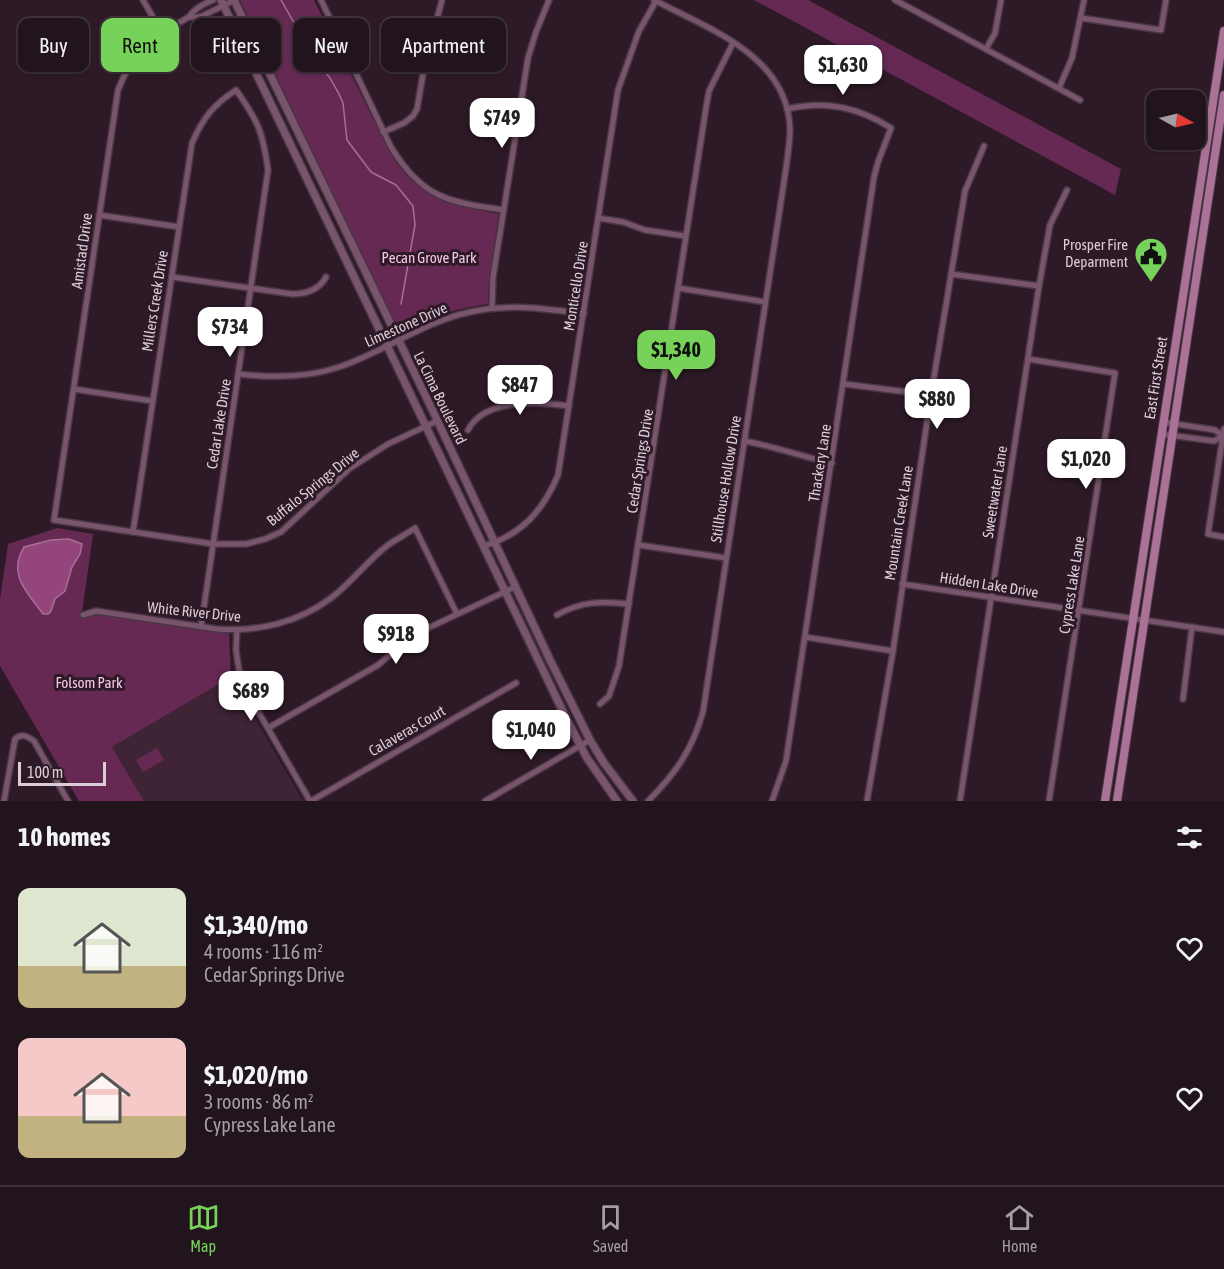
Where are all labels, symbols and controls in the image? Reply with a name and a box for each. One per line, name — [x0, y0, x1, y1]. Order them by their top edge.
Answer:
chip: Buy — [18, 18, 89, 72]
chip: Rent — [101, 18, 179, 72]
chip: Filters — [191, 18, 281, 72]
chip: New — [293, 18, 369, 72]
chip: Apartment — [381, 18, 506, 72]
pin: $1,630 — [794, 45, 892, 96]
text: $1,630 — [818, 53, 868, 76]
north arrow — [1146, 90, 1206, 150]
map controls — [1146, 90, 1206, 150]
pin: $749 — [466, 98, 538, 149]
text: $749 — [484, 106, 520, 129]
street label: Amistad Drive — [68, 212, 95, 290]
place label: Prosper Fire Deparment — [1063, 236, 1128, 270]
public building icon: Prosper Fire Deparment — [1133, 236, 1169, 283]
street label: Monticello Drive — [560, 240, 591, 332]
street label: Millers Creek Drive — [138, 249, 171, 353]
park label: Pecan Grove Park — [381, 249, 477, 266]
street label: Limestone Drive — [362, 299, 450, 350]
pin: $734 — [194, 307, 266, 358]
text: $734 — [212, 315, 248, 338]
pin: $1,340 — [627, 330, 725, 381]
street label: East First Street — [1141, 335, 1170, 421]
text: $1,340 — [651, 338, 701, 361]
street label: La Cima Boulevard — [411, 349, 470, 447]
pin: $847 — [484, 365, 556, 416]
text: $847 — [502, 373, 538, 396]
street label: Cedar Lake Drive — [203, 377, 234, 470]
pin: $880 — [901, 379, 973, 430]
text: $880 — [919, 387, 955, 410]
street label: Cedar Springs Drive — [623, 407, 656, 514]
street label: Stillhouse Hollow Drive — [707, 414, 744, 544]
street label: Thackery Lane — [805, 423, 834, 503]
pin: $1,020 — [1037, 439, 1135, 490]
street label: Buffalo Springs Drive — [263, 444, 362, 529]
street label: Sweetwater Lane — [979, 445, 1010, 539]
text: $1,020 — [1061, 447, 1111, 470]
street label: Mountain Creek Lane — [881, 464, 916, 582]
street label: Cypress Lake Lane — [1055, 535, 1088, 635]
street label: Hidden Lake Drive — [939, 568, 1040, 601]
street label: White River Drive — [146, 598, 242, 625]
pin: $918 — [360, 614, 432, 665]
text: $918 — [378, 622, 414, 645]
pin: $689 — [215, 671, 287, 722]
park label: Folsom Park — [55, 674, 123, 691]
text: $689 — [233, 679, 269, 702]
street label: Calaveras Court — [365, 702, 448, 759]
pin: $1,040 — [482, 710, 580, 761]
text: $1,040 — [506, 718, 556, 741]
scale bar — [18, 759, 106, 786]
text: 100 m — [27, 763, 63, 781]
icon: filters — [1173, 821, 1206, 854]
text: 10 homes — [18, 822, 111, 852]
text: $1,340/mo — [204, 910, 308, 940]
icon: home — [66, 912, 138, 984]
icon: heart — [1173, 932, 1206, 965]
text: 4 rooms · 116 m² — [204, 940, 323, 963]
text: Cedar Springs Drive — [204, 963, 345, 986]
text: $1,020/mo — [204, 1060, 308, 1090]
icon: home — [66, 1062, 138, 1134]
icon: heart — [1173, 1082, 1206, 1115]
text: 3 rooms · 86 m² — [204, 1090, 314, 1113]
text: Cypress Lake Lane — [204, 1113, 336, 1136]
tab: Map — [187, 1201, 220, 1255]
tab: Saved — [593, 1201, 628, 1255]
tab: Home — [1002, 1201, 1037, 1255]

